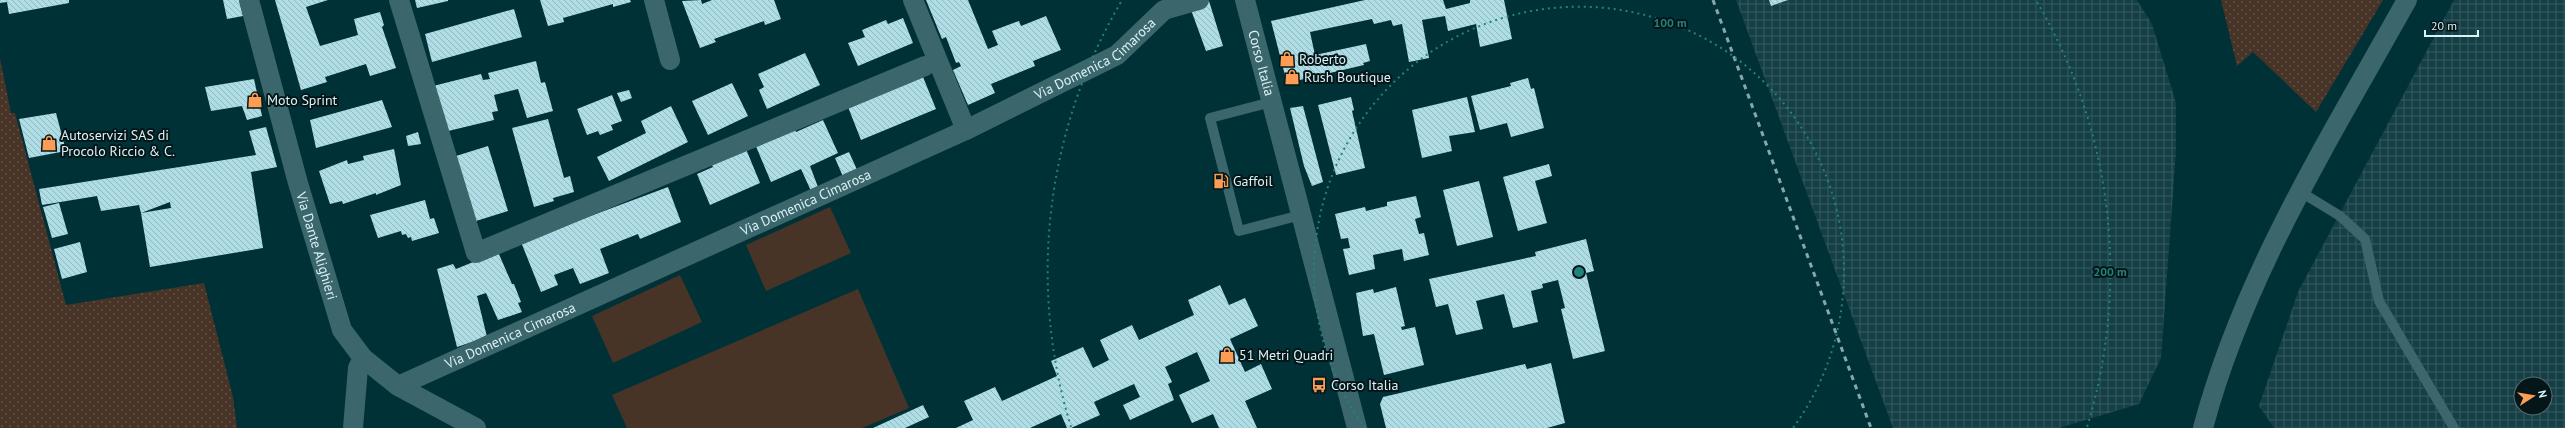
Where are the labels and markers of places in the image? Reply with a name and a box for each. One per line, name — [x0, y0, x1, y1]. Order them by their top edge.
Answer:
shop icon: Roberto — [1278, 50, 1296, 68]
place label: Roberto — [1299, 50, 1346, 68]
shop icon: Rush Boutique — [1283, 68, 1301, 86]
place label: Rush Boutique — [1304, 68, 1391, 86]
shop icon: Moto Sprint — [246, 91, 264, 109]
place label: Moto Sprint — [267, 91, 338, 109]
place label: Autoservizi SAS di Procolo Riccio & C. — [61, 126, 175, 160]
shop icon: Autoservizi SAS di Procolo Riccio & C. — [40, 134, 58, 152]
fuel station icon: Gaffoil — [1212, 172, 1230, 190]
place label: Gaffoil — [1233, 172, 1273, 190]
centre of rings — [1572, 265, 1586, 279]
shop icon: 51 Metri Quadri — [1218, 346, 1236, 364]
place label: 51 Metri Quadri — [1239, 346, 1333, 364]
bus stop icon: Corso Italia — [1310, 376, 1328, 394]
place label: Corso Italia — [1331, 376, 1399, 394]

